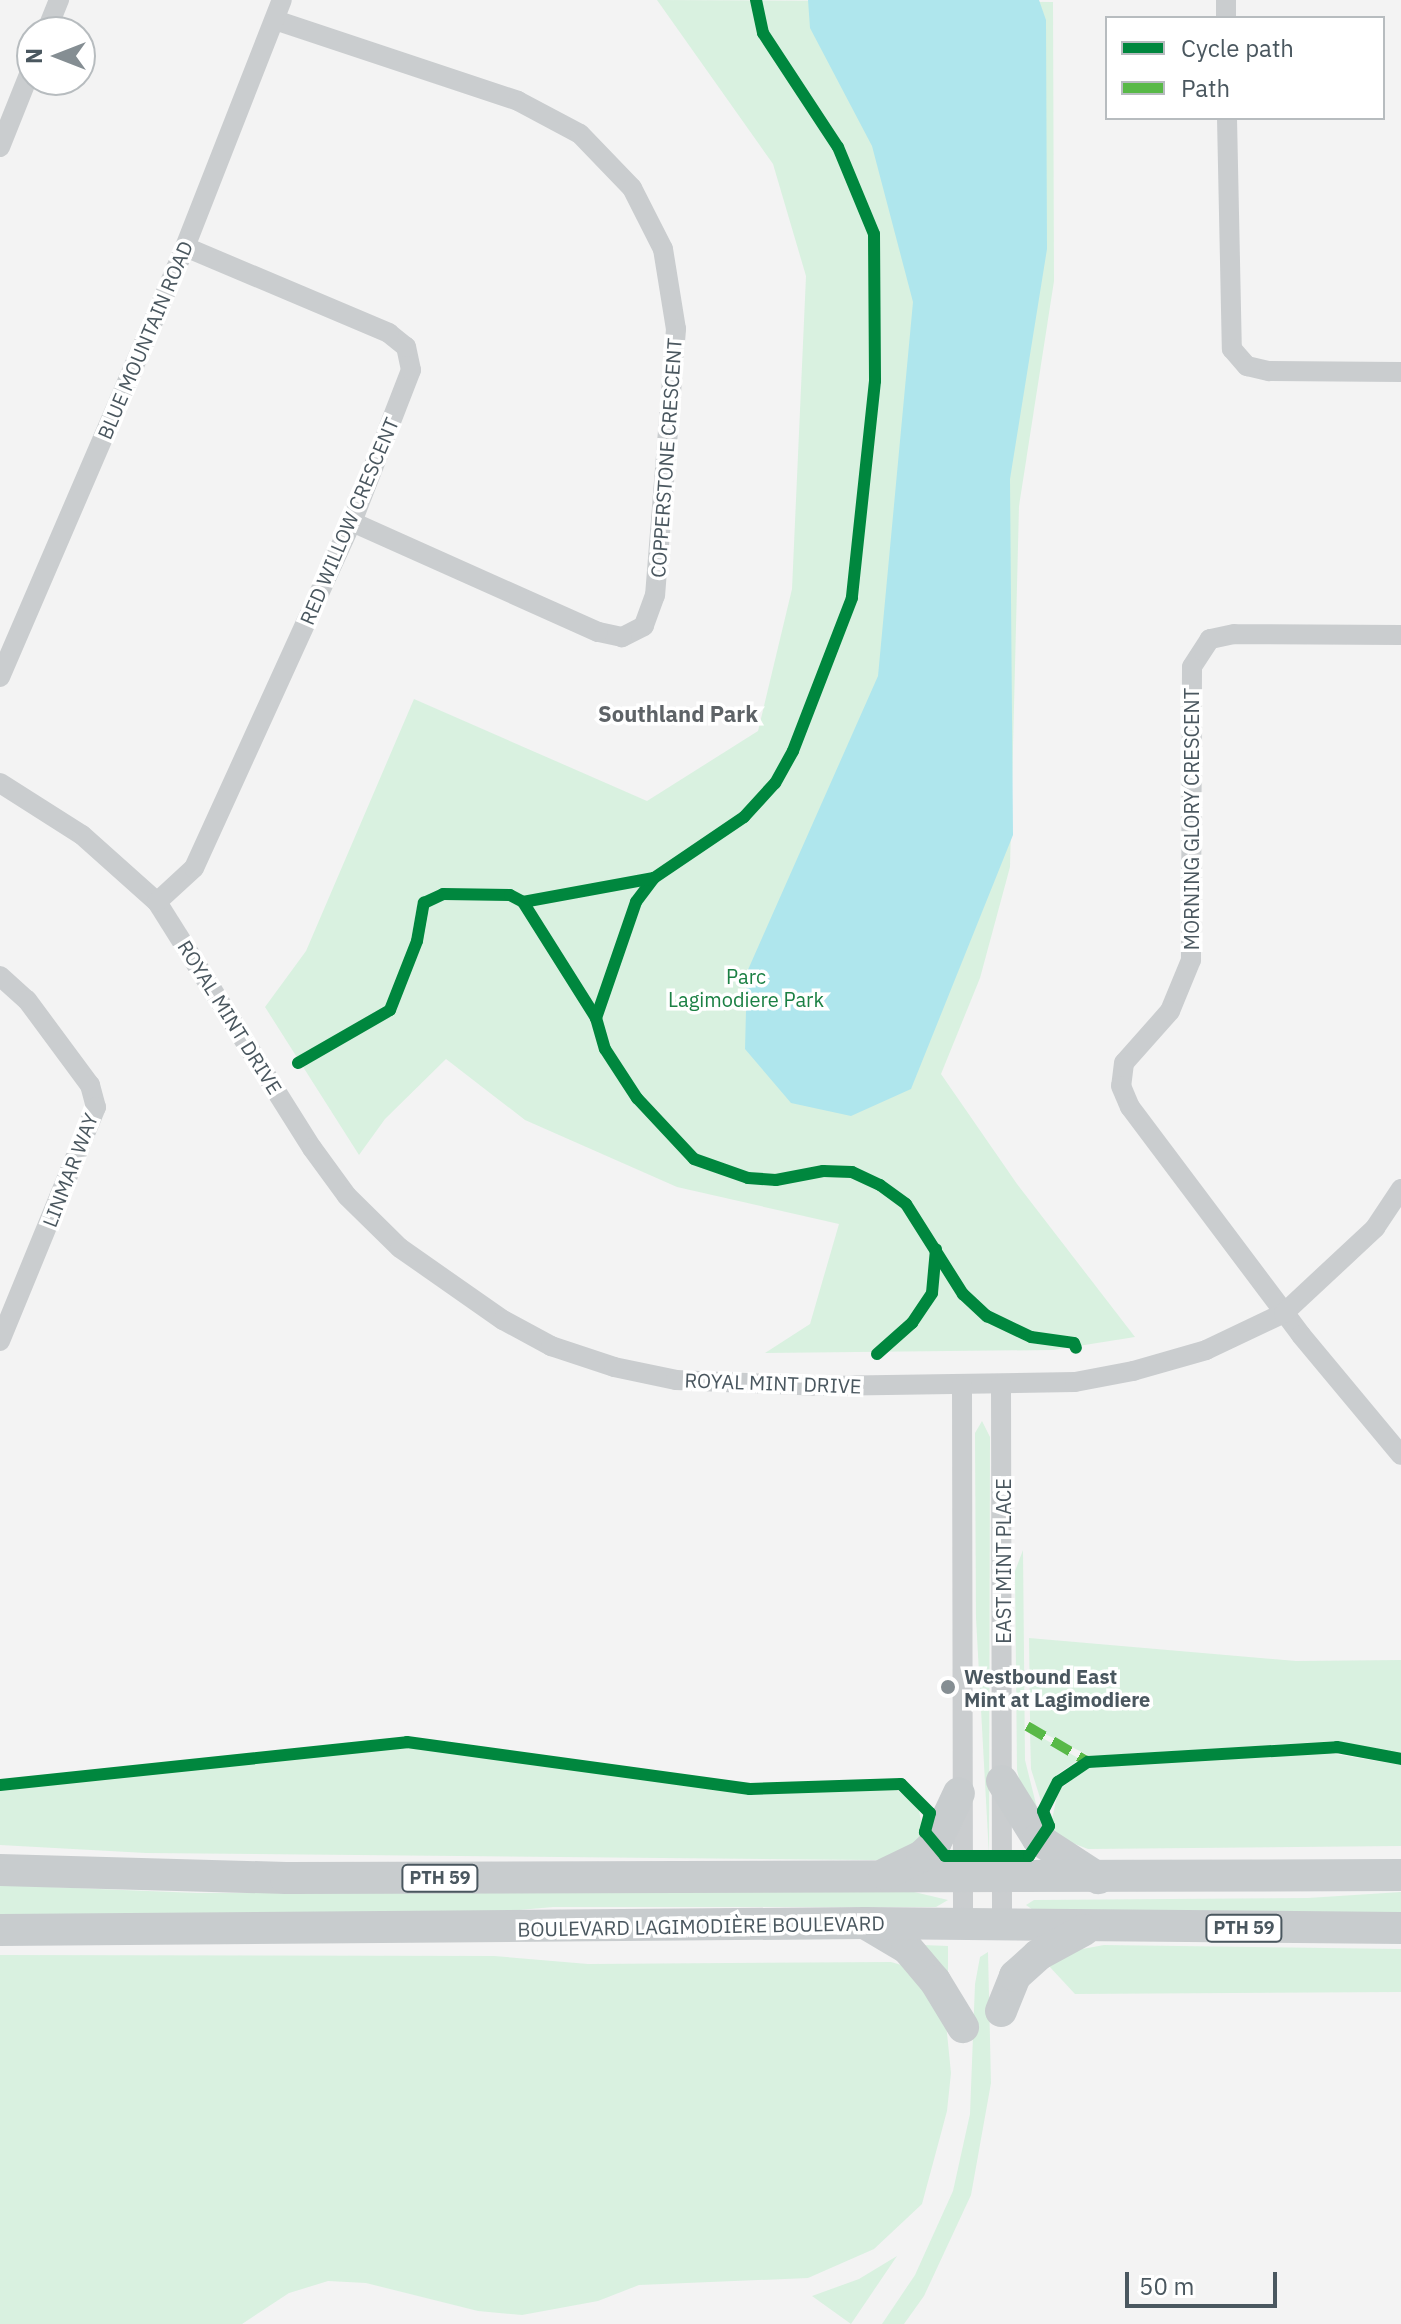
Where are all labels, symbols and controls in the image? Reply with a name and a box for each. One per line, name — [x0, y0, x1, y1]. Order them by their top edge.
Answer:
north arrow — [16, 16, 96, 96]
legend — [1105, 16, 1385, 120]
text: Cycle path — [1181, 32, 1294, 64]
text: N — [19, 48, 48, 64]
text: Path — [1181, 72, 1230, 104]
street label: BLUE MOUNTAIN ROAD — [92, 237, 198, 443]
street label: COPPERSTONE CRESCENT — [646, 337, 686, 579]
street label: RED WILLOW CRESCENT — [294, 414, 404, 628]
street label: MORNING GLORY CRESCENT — [1179, 688, 1203, 950]
district label: Southland Park — [598, 701, 758, 727]
street label: ROYAL MINT DRIVE — [173, 936, 287, 1098]
park label: Parc Lagimodiere Park — [668, 964, 824, 1011]
street label: LINMAR WAY — [37, 1110, 103, 1230]
street label: ROYAL MINT DRIVE — [684, 1368, 862, 1398]
street label: EAST MINT PLACE — [991, 1478, 1015, 1644]
place label: Westbound East Mint at Lagimodiere — [964, 1664, 1150, 1711]
marker: Westbound East Mint at Lagimodiere — [939, 1678, 957, 1696]
road number: PTH 59 — [400, 1864, 480, 1892]
street label: BOULEVARD LAGIMODIÈRE BOULEVARD — [517, 1911, 885, 1941]
road number: PTH 59 — [1204, 1914, 1284, 1942]
scale bar — [1129, 2256, 1281, 2306]
text: 50 m — [1139, 2270, 1194, 2302]

